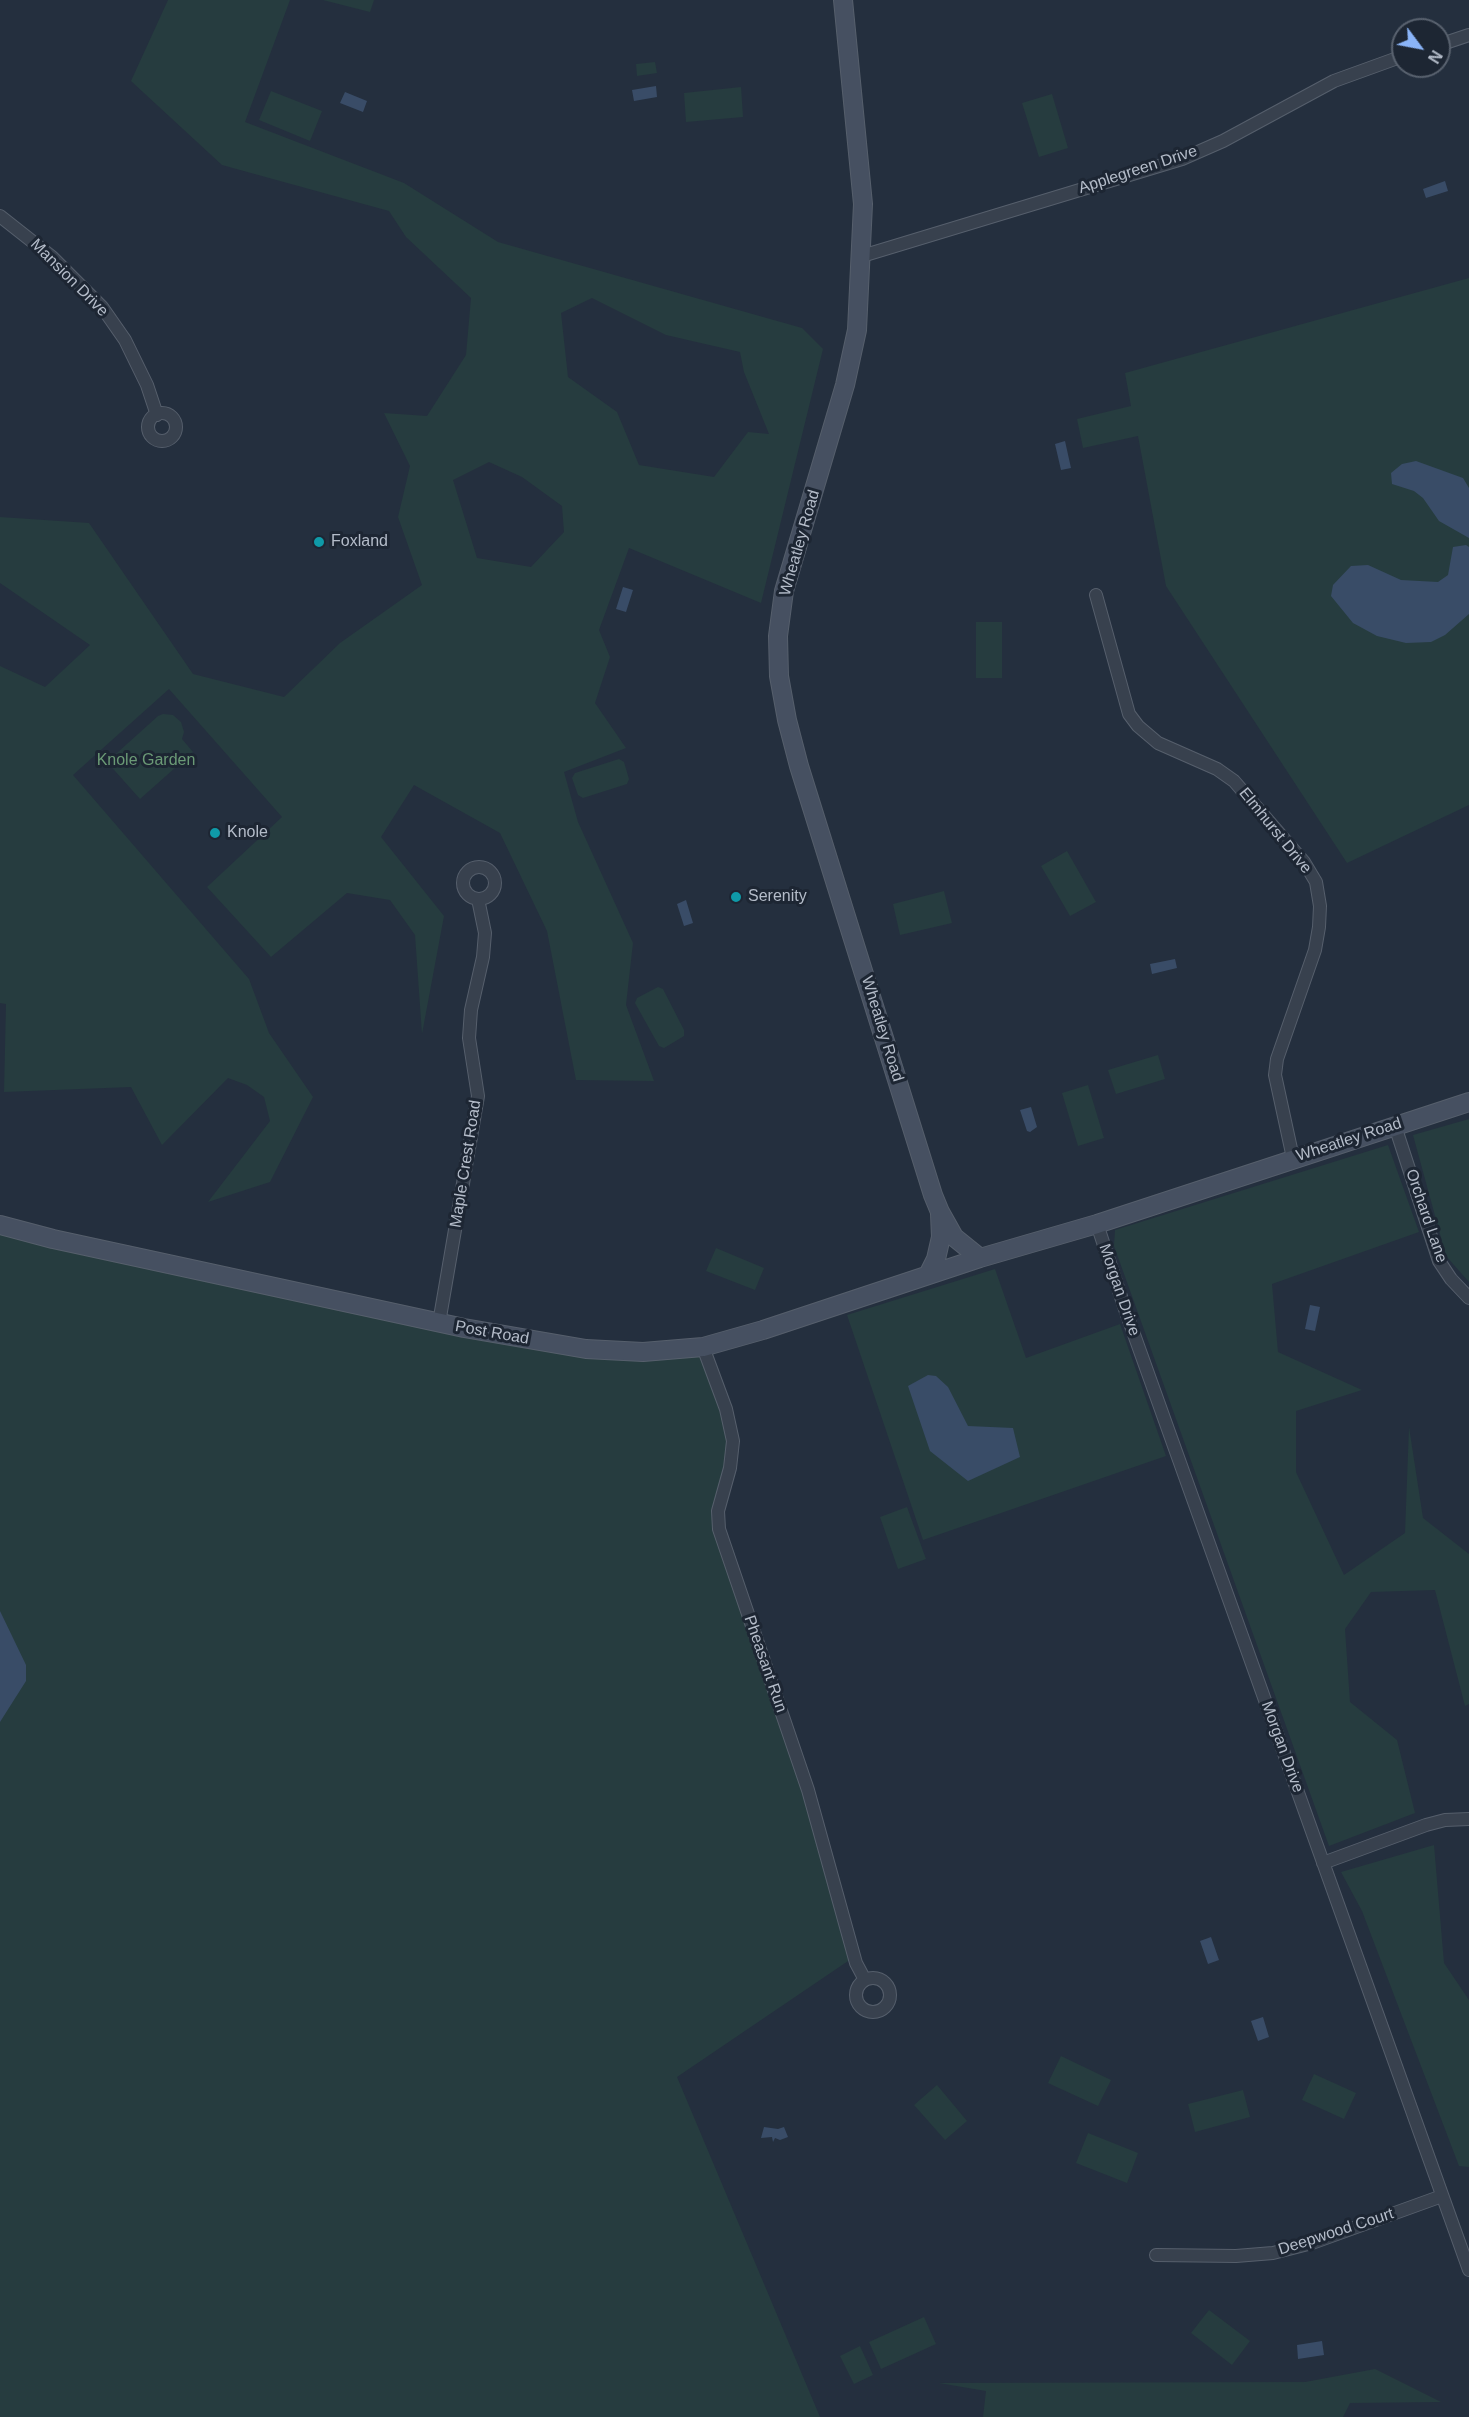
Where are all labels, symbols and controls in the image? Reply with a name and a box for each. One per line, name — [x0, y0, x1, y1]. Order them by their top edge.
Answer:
north arrow — [1391, 18, 1451, 78]
text: N — [1425, 47, 1445, 66]
street label: Applegreen Drive — [1076, 142, 1200, 198]
street label: Mansion Drive — [26, 235, 112, 321]
street label: Wheatley Road — [776, 488, 824, 598]
place label: Foxland — [331, 532, 388, 552]
marker: Foxland — [312, 535, 326, 549]
park label: Knole Garden — [97, 751, 195, 771]
street label: Elmhurst Drive — [1235, 784, 1315, 878]
place label: Knole — [227, 823, 268, 843]
marker: Knole — [208, 826, 222, 840]
place label: Serenity — [748, 887, 807, 907]
marker: Serenity — [729, 890, 743, 904]
street label: Wheatley Road — [857, 974, 907, 1084]
street label: Maple Crest Road — [446, 1099, 486, 1229]
street label: Wheatley Road — [1294, 1114, 1404, 1166]
street label: Orchard Lane — [1401, 1167, 1451, 1265]
street label: Morgan Drive — [1094, 1241, 1144, 1339]
street label: Post Road — [454, 1317, 530, 1349]
street label: Pheasant Run — [739, 1613, 791, 1715]
street label: Morgan Drive — [1257, 1699, 1307, 1795]
street label: Deepwood Court — [1276, 2204, 1396, 2260]

